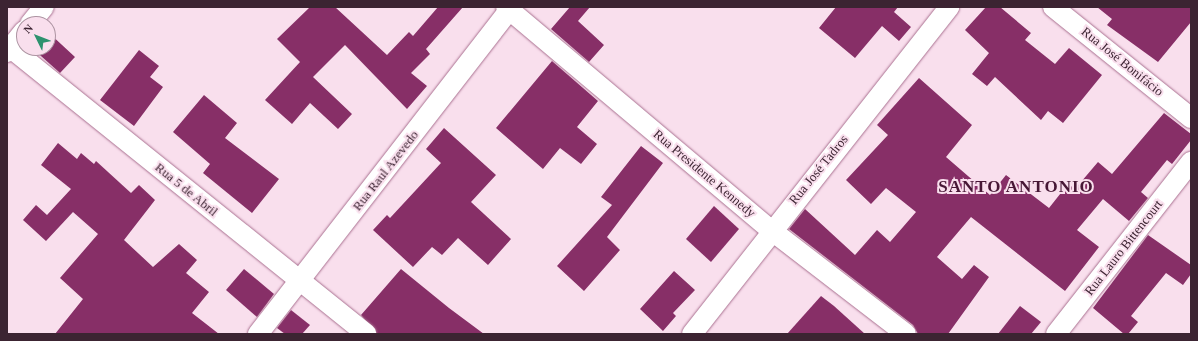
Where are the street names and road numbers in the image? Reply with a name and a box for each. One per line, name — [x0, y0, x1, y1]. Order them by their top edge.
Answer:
street label: Rua José Bonifácio — [1078, 24, 1166, 100]
street label: Rua Presidente Kennedy — [650, 127, 758, 221]
street label: Rua Raul Azevedo — [350, 128, 422, 214]
street label: Rua José Tadros — [786, 132, 852, 208]
street label: Rua 5 de Abril — [151, 160, 221, 220]
street label: Rua Lauro Bittencourt — [1082, 197, 1166, 299]

